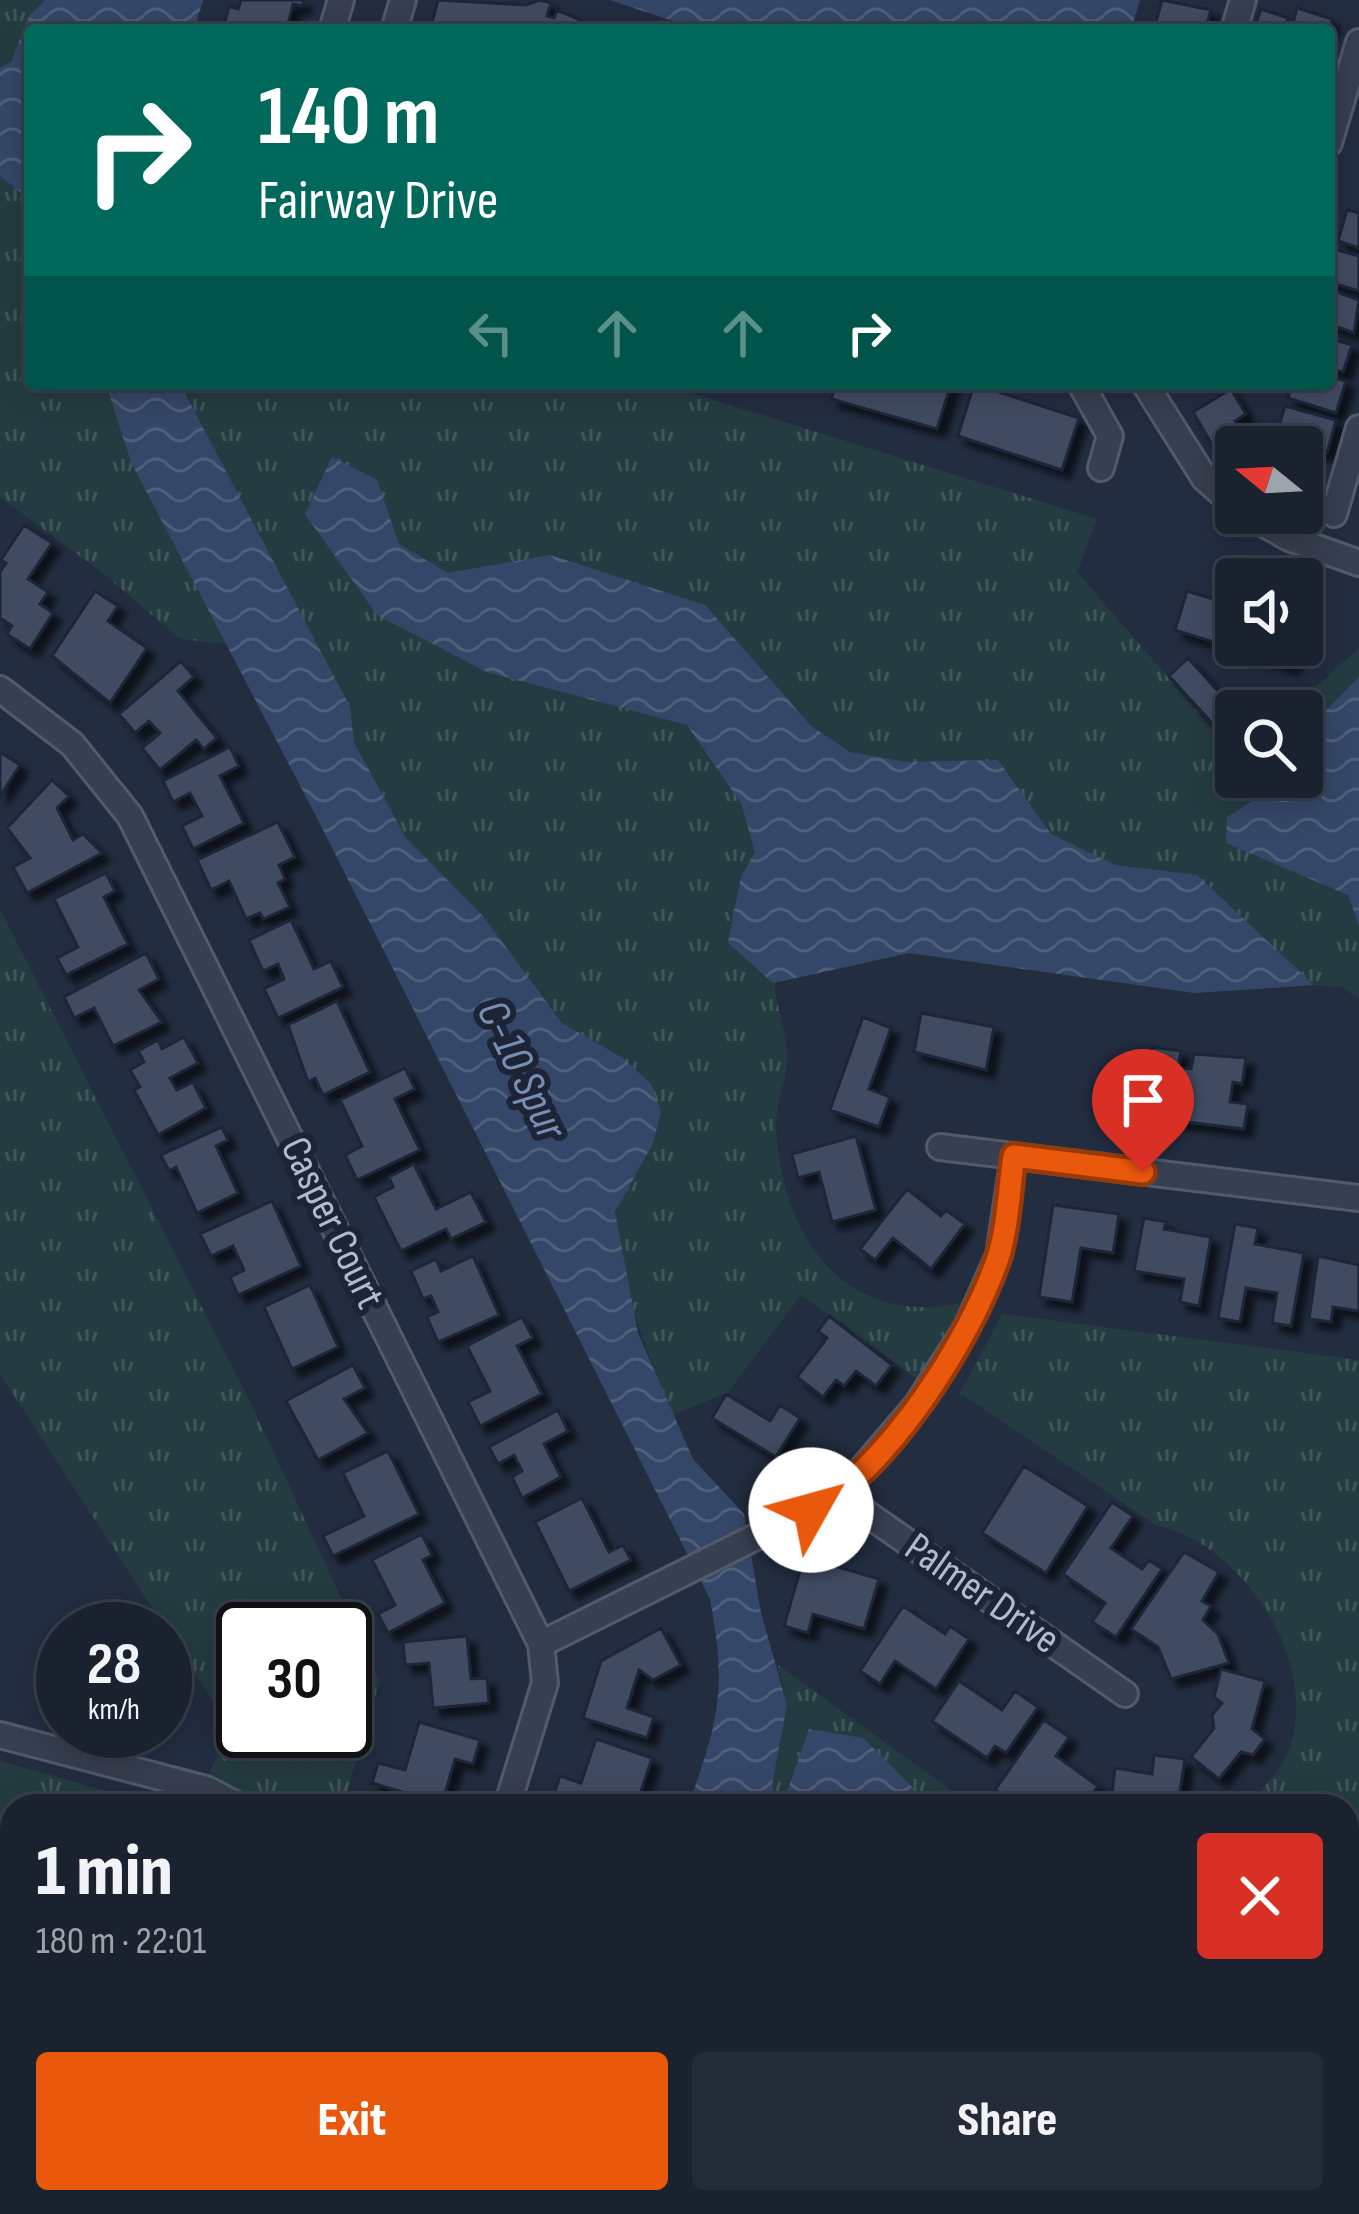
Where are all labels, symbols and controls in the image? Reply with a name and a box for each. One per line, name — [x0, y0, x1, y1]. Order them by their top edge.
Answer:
text: 140 m — [258, 67, 439, 168]
icon: right — [60, 72, 216, 228]
text: Fairway Drive — [258, 169, 498, 234]
icon: left — [458, 300, 524, 366]
icon: ahead — [584, 300, 650, 366]
icon: ahead — [710, 300, 776, 366]
icon: right — [836, 300, 902, 366]
north arrow — [1215, 426, 1323, 534]
map controls — [1215, 426, 1323, 798]
button: sound — [1215, 558, 1323, 666]
button: search — [1215, 690, 1323, 798]
water label: C-10 Spur — [464, 992, 579, 1150]
pin — [1092, 1049, 1194, 1172]
icon: arrive — [1110, 1067, 1176, 1133]
street label: Casper Court — [269, 1129, 395, 1317]
position arrow — [748, 1447, 874, 1573]
street label: Palmer Drive — [895, 1522, 1069, 1666]
speed limit sign: 30 — [216, 1602, 372, 1758]
text: 28 — [87, 1629, 141, 1701]
text: km/h — [88, 1692, 140, 1728]
text: 1 min — [36, 1829, 173, 1916]
button: close — [1197, 1833, 1323, 1959]
text: 180 m · 22:01 — [36, 1918, 206, 1965]
button: Exit — [36, 2052, 668, 2190]
button: Share — [692, 2052, 1323, 2190]

